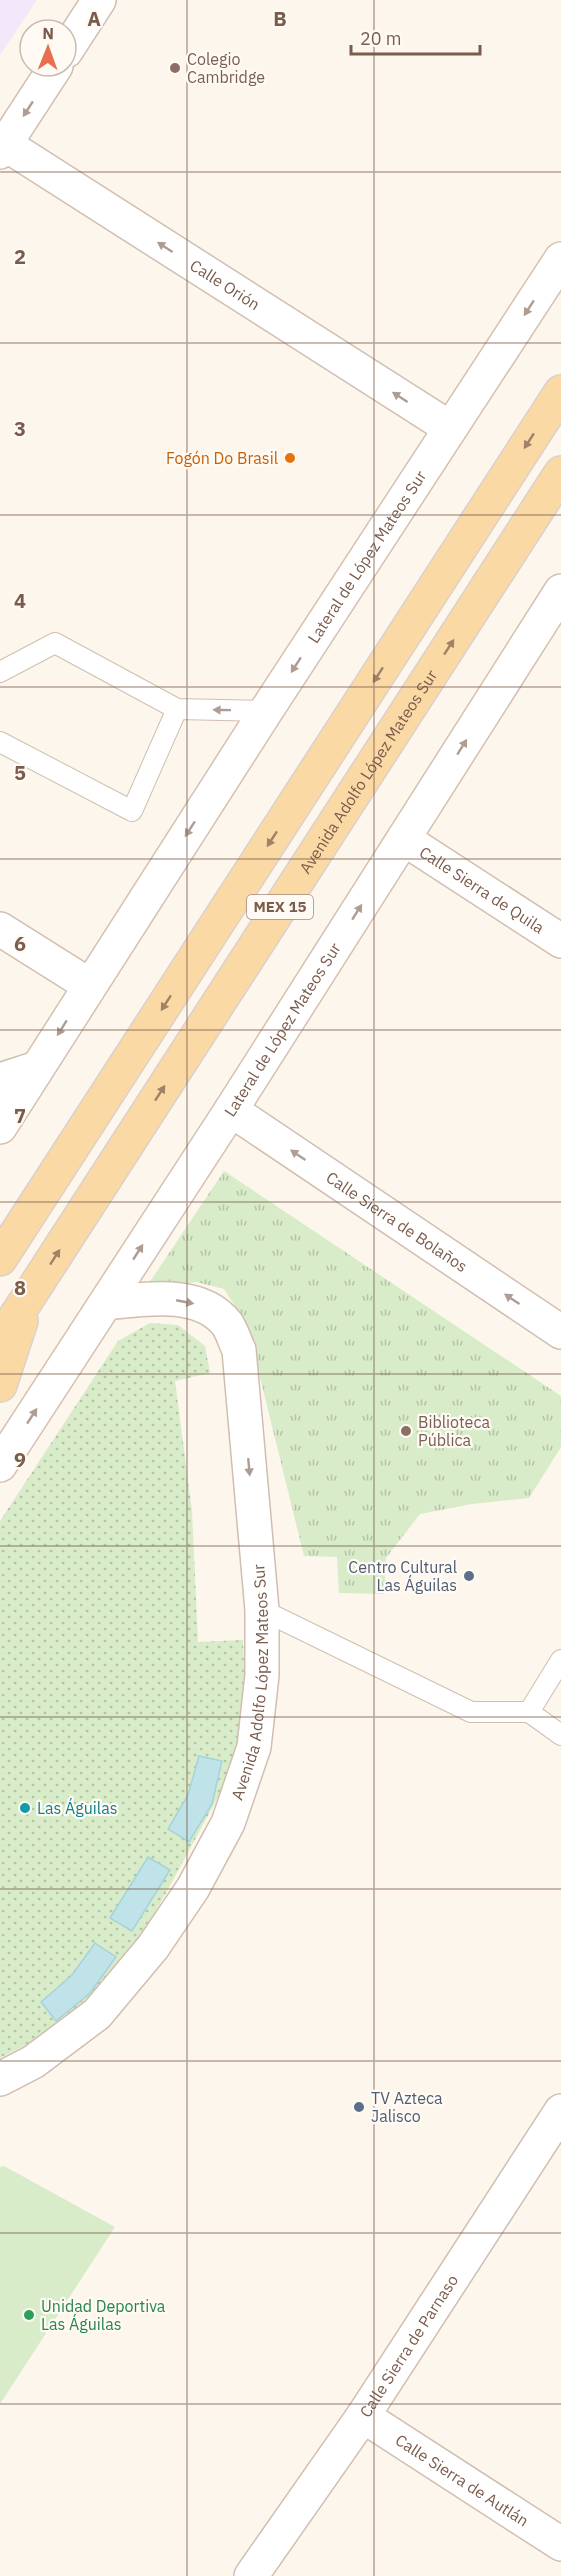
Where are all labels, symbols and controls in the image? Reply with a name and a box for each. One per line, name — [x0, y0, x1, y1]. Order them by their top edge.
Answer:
text: A — [87, 5, 101, 32]
text: B — [273, 5, 287, 32]
north arrow — [18, 18, 78, 78]
scale bar — [351, 18, 480, 56]
text: N — [42, 23, 54, 43]
text: 20 m — [360, 27, 402, 50]
place label: Colegio Cambridge — [187, 49, 265, 87]
marker: Colegio Cambridge — [168, 61, 182, 75]
one-way arrow — [23, 101, 34, 117]
one-way arrow — [157, 241, 173, 252]
text: 2 — [14, 243, 26, 270]
street label: Calle Orión — [186, 255, 264, 314]
one-way arrow — [524, 300, 535, 316]
one-way arrow — [392, 391, 409, 402]
text: 3 — [14, 415, 26, 442]
one-way arrow — [524, 433, 535, 449]
place label: Fogón Do Brasil — [166, 448, 278, 468]
marker: Fogón Do Brasil — [283, 451, 297, 465]
street label: Lateral de López Mateos Sur — [303, 467, 430, 647]
text: 4 — [14, 587, 26, 614]
one-way arrow — [443, 639, 454, 655]
one-way arrow — [291, 657, 302, 673]
street label: Avenida Adolfo López Mateos Sur — [295, 666, 441, 877]
one-way arrow — [372, 667, 383, 684]
one-way arrow — [212, 705, 231, 715]
one-way arrow — [456, 739, 467, 755]
text: 5 — [14, 759, 26, 786]
one-way arrow — [184, 820, 196, 836]
one-way arrow — [266, 831, 277, 847]
street label: Calle Sierra de Quila — [416, 842, 549, 938]
road number: MEX 15 — [247, 895, 313, 919]
one-way arrow — [352, 903, 363, 920]
text: 6 — [14, 930, 26, 957]
street label: Lateral de López Mateos Sur — [220, 939, 345, 1120]
one-way arrow — [161, 995, 172, 1011]
one-way arrow — [57, 1020, 68, 1036]
one-way arrow — [155, 1085, 166, 1101]
text: 7 — [14, 1102, 26, 1129]
one-way arrow — [290, 1150, 306, 1161]
street label: Calle Sierra de Bolaños — [323, 1167, 471, 1276]
one-way arrow — [133, 1244, 144, 1260]
one-way arrow — [49, 1249, 60, 1265]
text: 8 — [14, 1274, 26, 1301]
one-way arrow — [505, 1293, 521, 1305]
one-way arrow — [175, 1297, 194, 1307]
one-way arrow — [26, 1408, 38, 1424]
place label: Biblioteca Pública — [418, 1412, 490, 1450]
marker: Biblioteca Pública — [399, 1424, 413, 1438]
text: 9 — [14, 1446, 26, 1473]
one-way arrow — [244, 1457, 254, 1476]
place label: Centro Cultural Las Águilas — [348, 1557, 457, 1595]
street label: Avenida Adolfo López Mateos Sur — [227, 1563, 272, 1802]
marker: Centro Cultural Las Águilas — [462, 1569, 476, 1583]
place label: Las Águilas — [37, 1797, 118, 1818]
marker: Las Águilas — [18, 1801, 32, 1815]
place label: TV Azteca Jalisco — [371, 2088, 443, 2126]
marker: TV Azteca Jalisco — [352, 2100, 366, 2114]
street label: Calle Sierra de Parnaso — [355, 2271, 462, 2421]
place label: Unidad Deportiva Las Águilas — [41, 2296, 166, 2334]
marker: Unidad Deportiva Las Águilas — [22, 2308, 36, 2322]
street label: Calle Sierra de Autlán — [392, 2430, 532, 2530]

